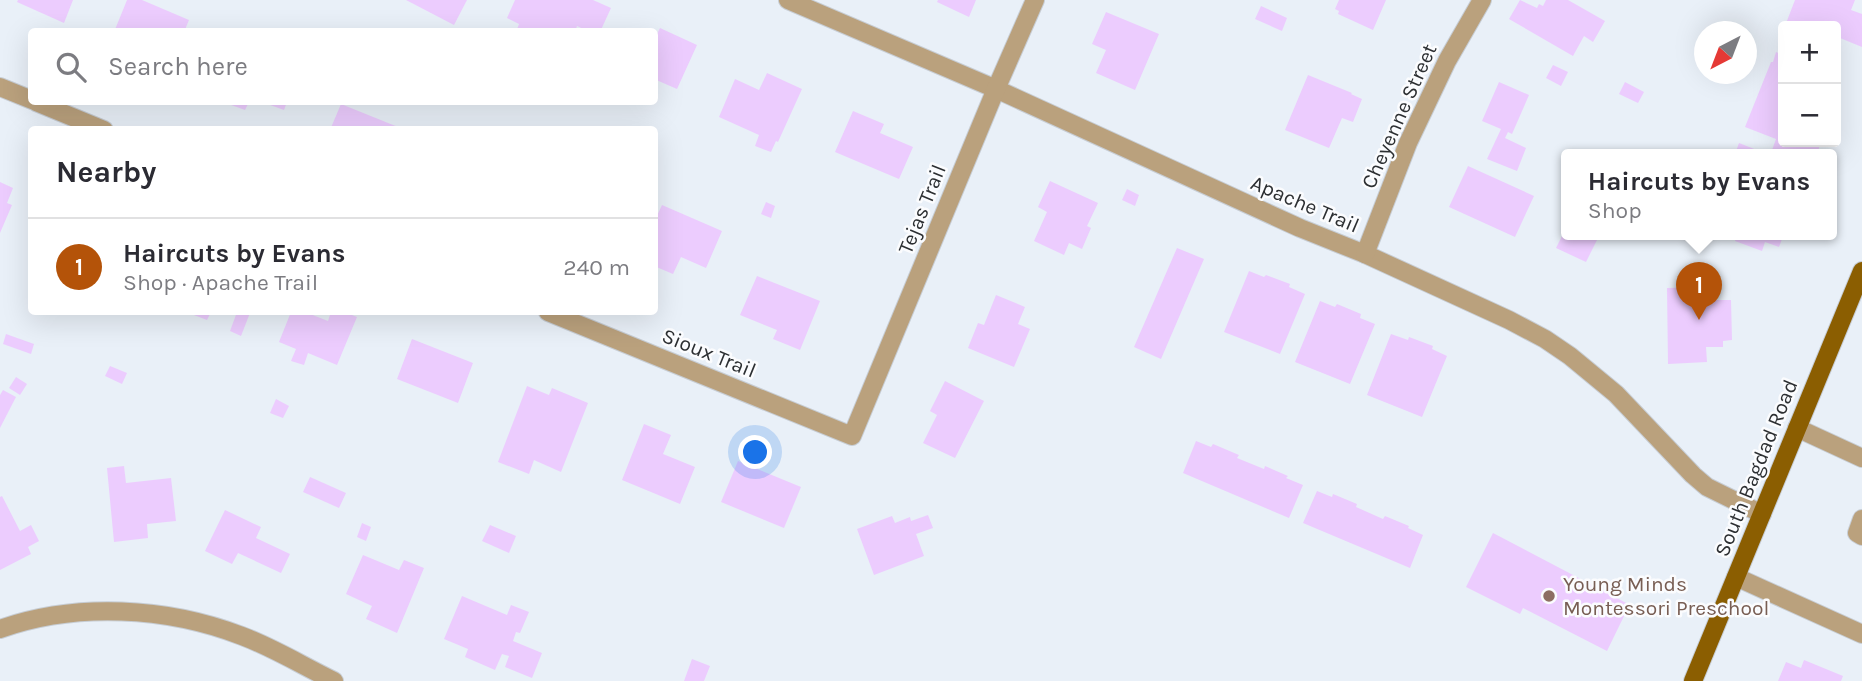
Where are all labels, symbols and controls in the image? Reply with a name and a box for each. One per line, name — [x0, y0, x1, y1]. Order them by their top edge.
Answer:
north arrow — [1694, 21, 1757, 84]
map controls — [1778, 21, 1841, 147]
button: + — [1778, 21, 1841, 84]
search box — [28, 28, 658, 105]
street label: Cheyenne Street — [1356, 40, 1442, 192]
icon: search — [52, 48, 90, 86]
text: Search here — [108, 51, 248, 82]
button: − — [1778, 84, 1841, 147]
popup — [1561, 149, 1837, 240]
text: Nearby — [56, 154, 156, 190]
street label: Tejas Trail — [893, 161, 951, 257]
text: Haircuts by Evans — [1588, 166, 1810, 197]
street label: Apache Trail — [1247, 170, 1363, 238]
text: Shop — [1588, 197, 1642, 224]
text: Haircuts by Evans — [123, 238, 345, 269]
text: 1 — [75, 254, 83, 281]
text: 240 m — [563, 254, 630, 281]
pin: 1 — [1676, 262, 1722, 320]
text: Shop · Apache Trail — [123, 269, 318, 296]
street label: Sioux Trail — [659, 323, 759, 383]
street label: South Bagdad Road — [1710, 376, 1802, 560]
your location — [738, 435, 772, 469]
place label: Young Minds Montessori Preschool — [1563, 572, 1769, 620]
marker: Young Minds Montessori Preschool — [1541, 588, 1557, 604]

